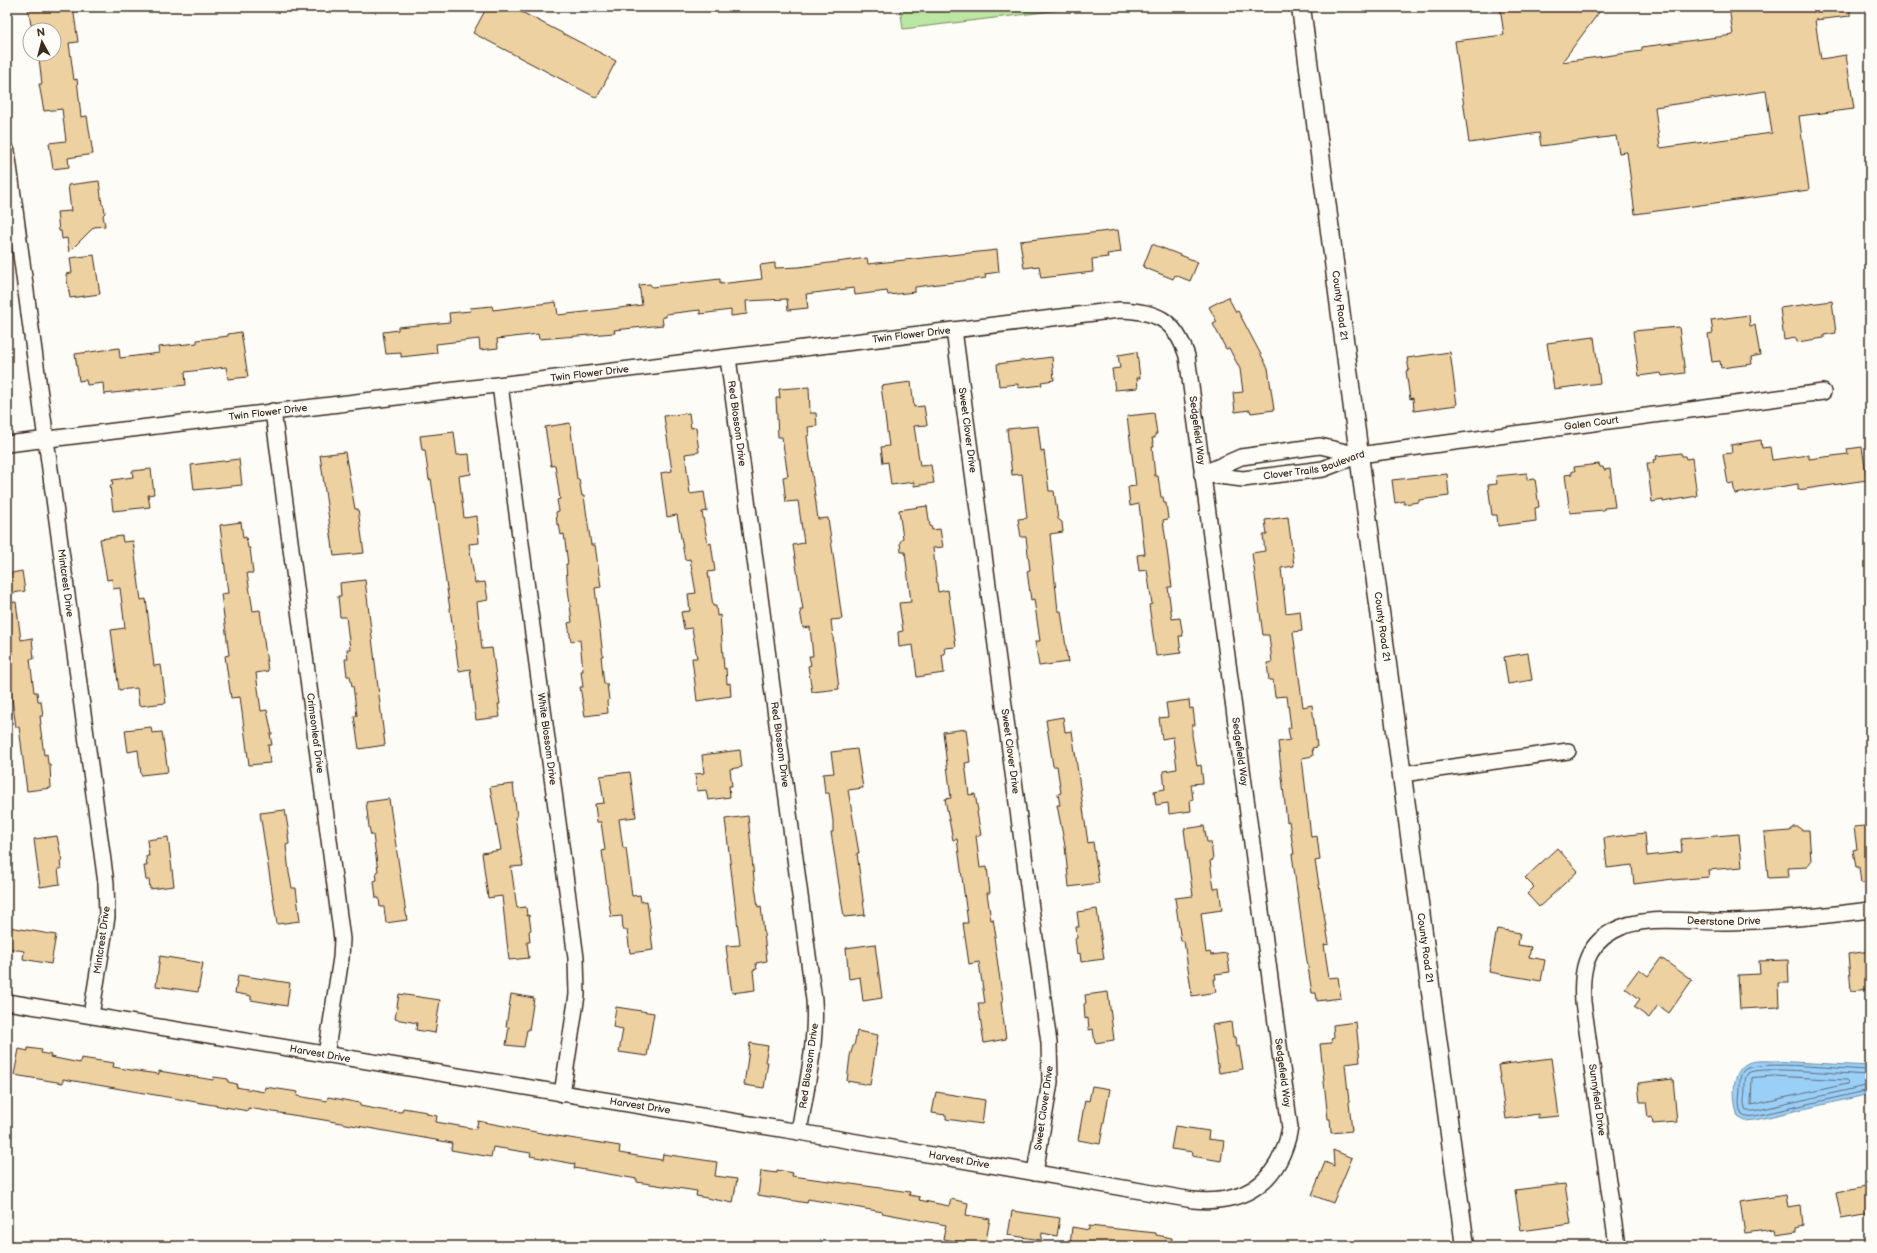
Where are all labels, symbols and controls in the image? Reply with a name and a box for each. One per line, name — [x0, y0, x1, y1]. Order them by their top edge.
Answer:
north arrow — [22, 22, 62, 62]
text: N — [36, 26, 46, 40]
street label: County Road 21 — [1329, 270, 1350, 341]
street label: Twin Flower Drive — [872, 324, 951, 346]
street label: Twin Flower Drive — [550, 363, 630, 384]
street label: Red Blossom Drive — [725, 380, 748, 467]
street label: Sweet Clover Drive — [956, 387, 979, 474]
street label: Sedgefield Way — [1186, 395, 1208, 466]
street label: Twin Flower Drive — [228, 402, 308, 423]
street label: Galen Court — [1563, 414, 1619, 433]
street label: Clover Trails Boulevard — [1263, 448, 1365, 482]
street label: Mintcrest Drive — [55, 548, 76, 618]
street label: County Road 21 — [1371, 591, 1393, 662]
street label: Crimsonleaf Drive — [304, 692, 326, 774]
street label: White Blossom Drive — [535, 692, 559, 786]
street label: Red Blossom Drive — [768, 701, 791, 788]
street label: Sweet Clover Drive — [999, 708, 1022, 795]
street label: Sedgefield Way — [1229, 717, 1250, 787]
street label: Mintcrest Drive — [91, 905, 113, 975]
street label: County Road 21 — [1414, 912, 1436, 984]
street label: Deerstone Drive — [1687, 915, 1761, 928]
street label: Red Blossom Drive — [797, 1022, 821, 1110]
street label: Sedgefield Way — [1272, 1038, 1293, 1108]
street label: Harvest Drive — [289, 1043, 351, 1065]
street label: Sunnyfield Drive — [1586, 1063, 1608, 1137]
street label: Sweet Clover Drive — [1032, 1065, 1056, 1151]
street label: Harvest Drive — [609, 1095, 671, 1117]
street label: Harvest Drive — [928, 1149, 990, 1171]

